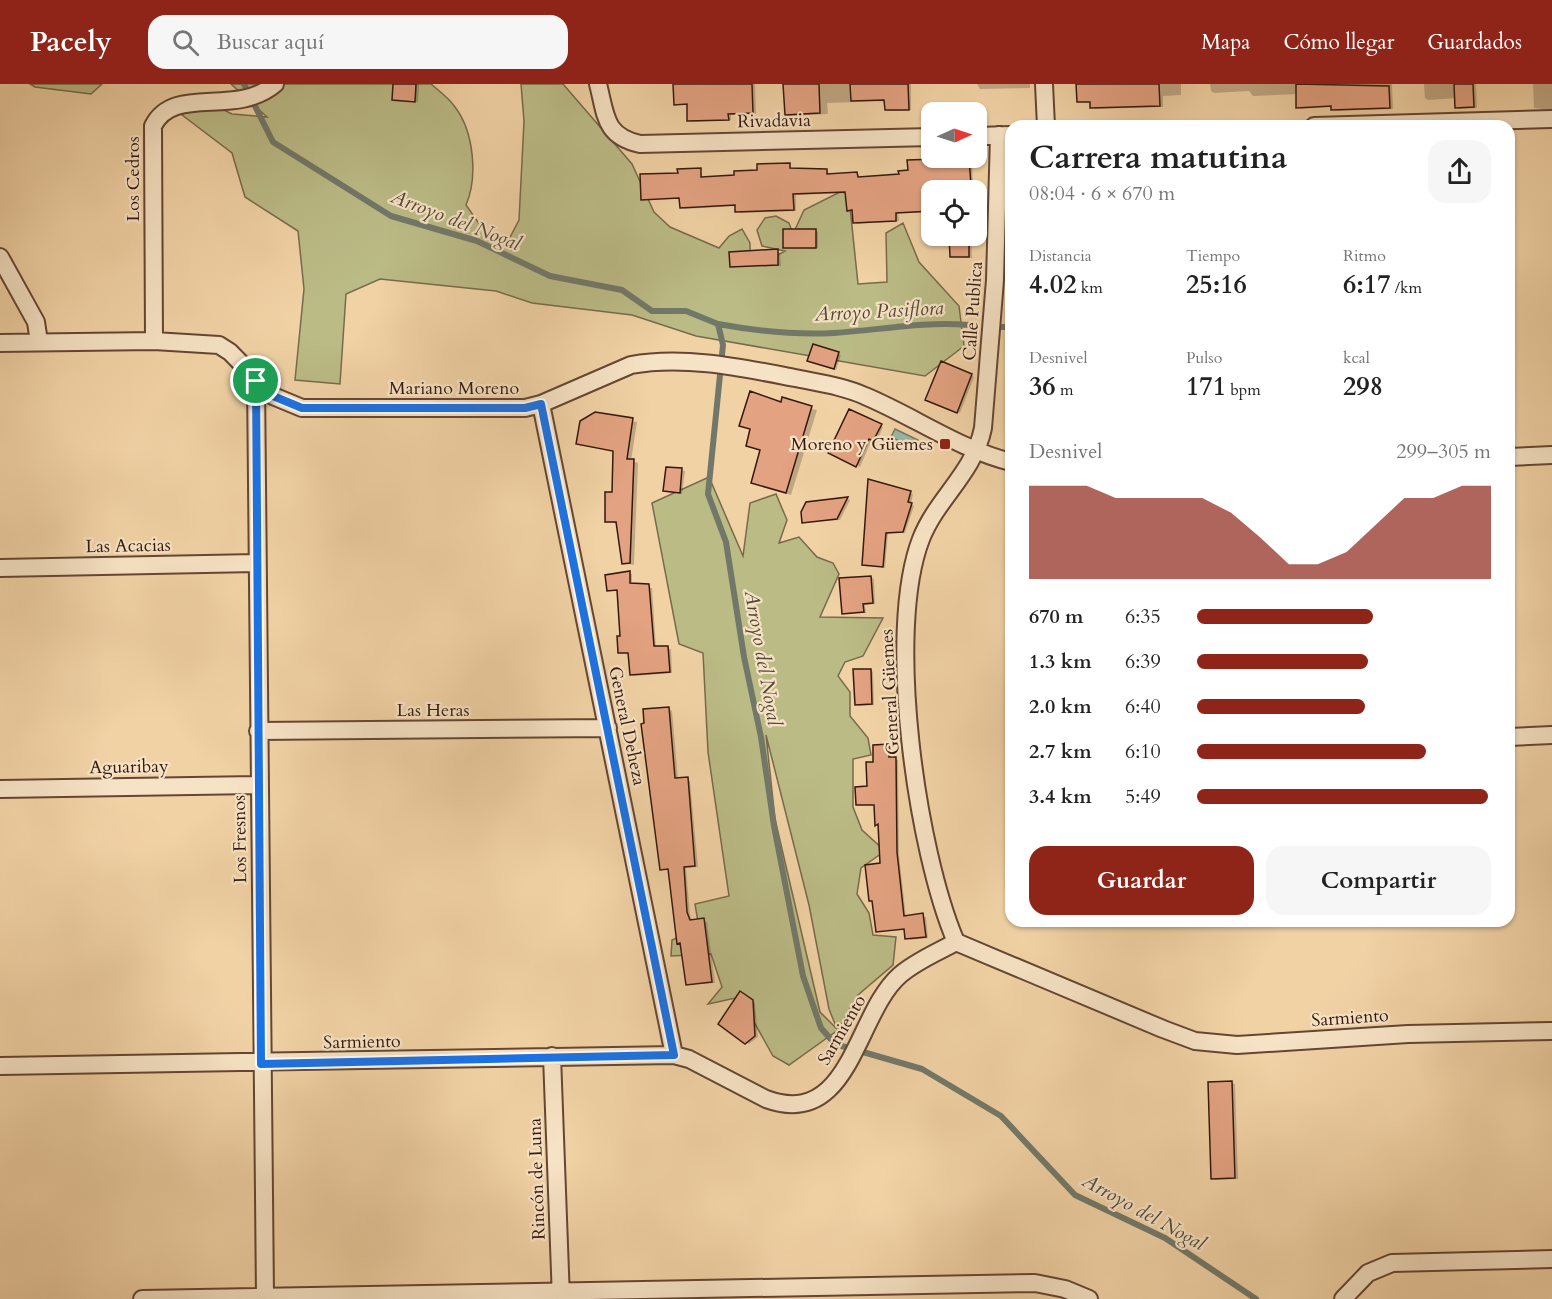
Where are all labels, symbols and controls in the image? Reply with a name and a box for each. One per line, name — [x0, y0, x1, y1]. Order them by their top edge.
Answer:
search box — [148, 15, 568, 69]
text: Pacely — [30, 23, 112, 61]
icon: search — [169, 26, 202, 59]
text: Buscar aquí — [217, 27, 324, 57]
text: Mapa — [1201, 28, 1250, 57]
text: Cómo llegar — [1283, 28, 1394, 57]
text: Guardados — [1427, 28, 1522, 57]
north arrow — [921, 102, 987, 168]
map controls — [921, 102, 987, 246]
street label: Rivadavia — [737, 108, 811, 134]
text: Carrera matutina — [1029, 135, 1287, 180]
street label: Los Cedros — [121, 136, 146, 222]
button: share — [1428, 140, 1491, 203]
button: locate — [921, 180, 987, 246]
text: 08:04 · 6 × 670 m — [1029, 180, 1175, 207]
water label: Arroyo del Nogal — [386, 182, 525, 257]
text: Distancia — [1029, 245, 1092, 267]
text: Tiempo — [1186, 245, 1240, 267]
text: Ritmo — [1343, 245, 1386, 267]
street label: Calle Publica — [957, 260, 989, 362]
text: 4.02 — [1029, 267, 1077, 302]
text: 25:16 — [1186, 267, 1247, 302]
text: 6:17 — [1343, 267, 1391, 302]
text: km — [1077, 277, 1103, 299]
text: /km — [1391, 277, 1422, 299]
water label: Arroyo Pasiflora — [813, 294, 944, 328]
text: Desnivel — [1029, 347, 1088, 369]
text: Pulso — [1186, 347, 1222, 369]
text: kcal — [1343, 347, 1370, 369]
pin — [230, 355, 281, 406]
icon: arrive — [239, 364, 272, 397]
text: 36 — [1029, 369, 1056, 404]
text: 171 — [1186, 369, 1226, 404]
text: 298 — [1343, 369, 1383, 404]
street label: Mariano Moreno — [389, 376, 519, 401]
text: m — [1056, 379, 1073, 401]
text: bpm — [1226, 379, 1261, 401]
place label: Moreno y Güemes — [791, 432, 933, 457]
marker: Moreno y Güemes — [938, 437, 952, 451]
text: Desnivel — [1029, 438, 1102, 465]
text: 299–305 m — [1396, 438, 1491, 465]
street label: Las Acacias — [85, 533, 171, 559]
water label: Arroyo del Nogal — [738, 587, 788, 728]
text: 670 m — [1029, 603, 1084, 630]
text: 6:35 — [1125, 603, 1161, 630]
street label: General Güemes — [874, 628, 906, 756]
text: 1.3 km — [1029, 648, 1092, 675]
text: 6:39 — [1125, 648, 1161, 675]
street label: General Deheza — [602, 664, 652, 788]
text: 2.0 km — [1029, 693, 1092, 720]
text: 6:40 — [1125, 693, 1161, 720]
street label: Las Heras — [396, 698, 470, 723]
text: 2.7 km — [1029, 738, 1092, 765]
text: 6:10 — [1125, 738, 1161, 765]
street label: Aguaribay — [89, 754, 169, 780]
text: 3.4 km — [1029, 783, 1092, 810]
text: 5:49 — [1125, 783, 1161, 810]
street label: Los Fresnos — [227, 795, 253, 883]
button: Guardar — [1029, 846, 1254, 915]
button: Compartir — [1266, 846, 1491, 915]
street label: Sarmiento — [812, 990, 872, 1070]
street label: Sarmiento — [1310, 1003, 1390, 1033]
street label: Sarmiento — [323, 1029, 401, 1055]
street label: Rincón de Luna — [522, 1117, 552, 1240]
water label: Arroyo del Nogal — [1077, 1166, 1211, 1257]

